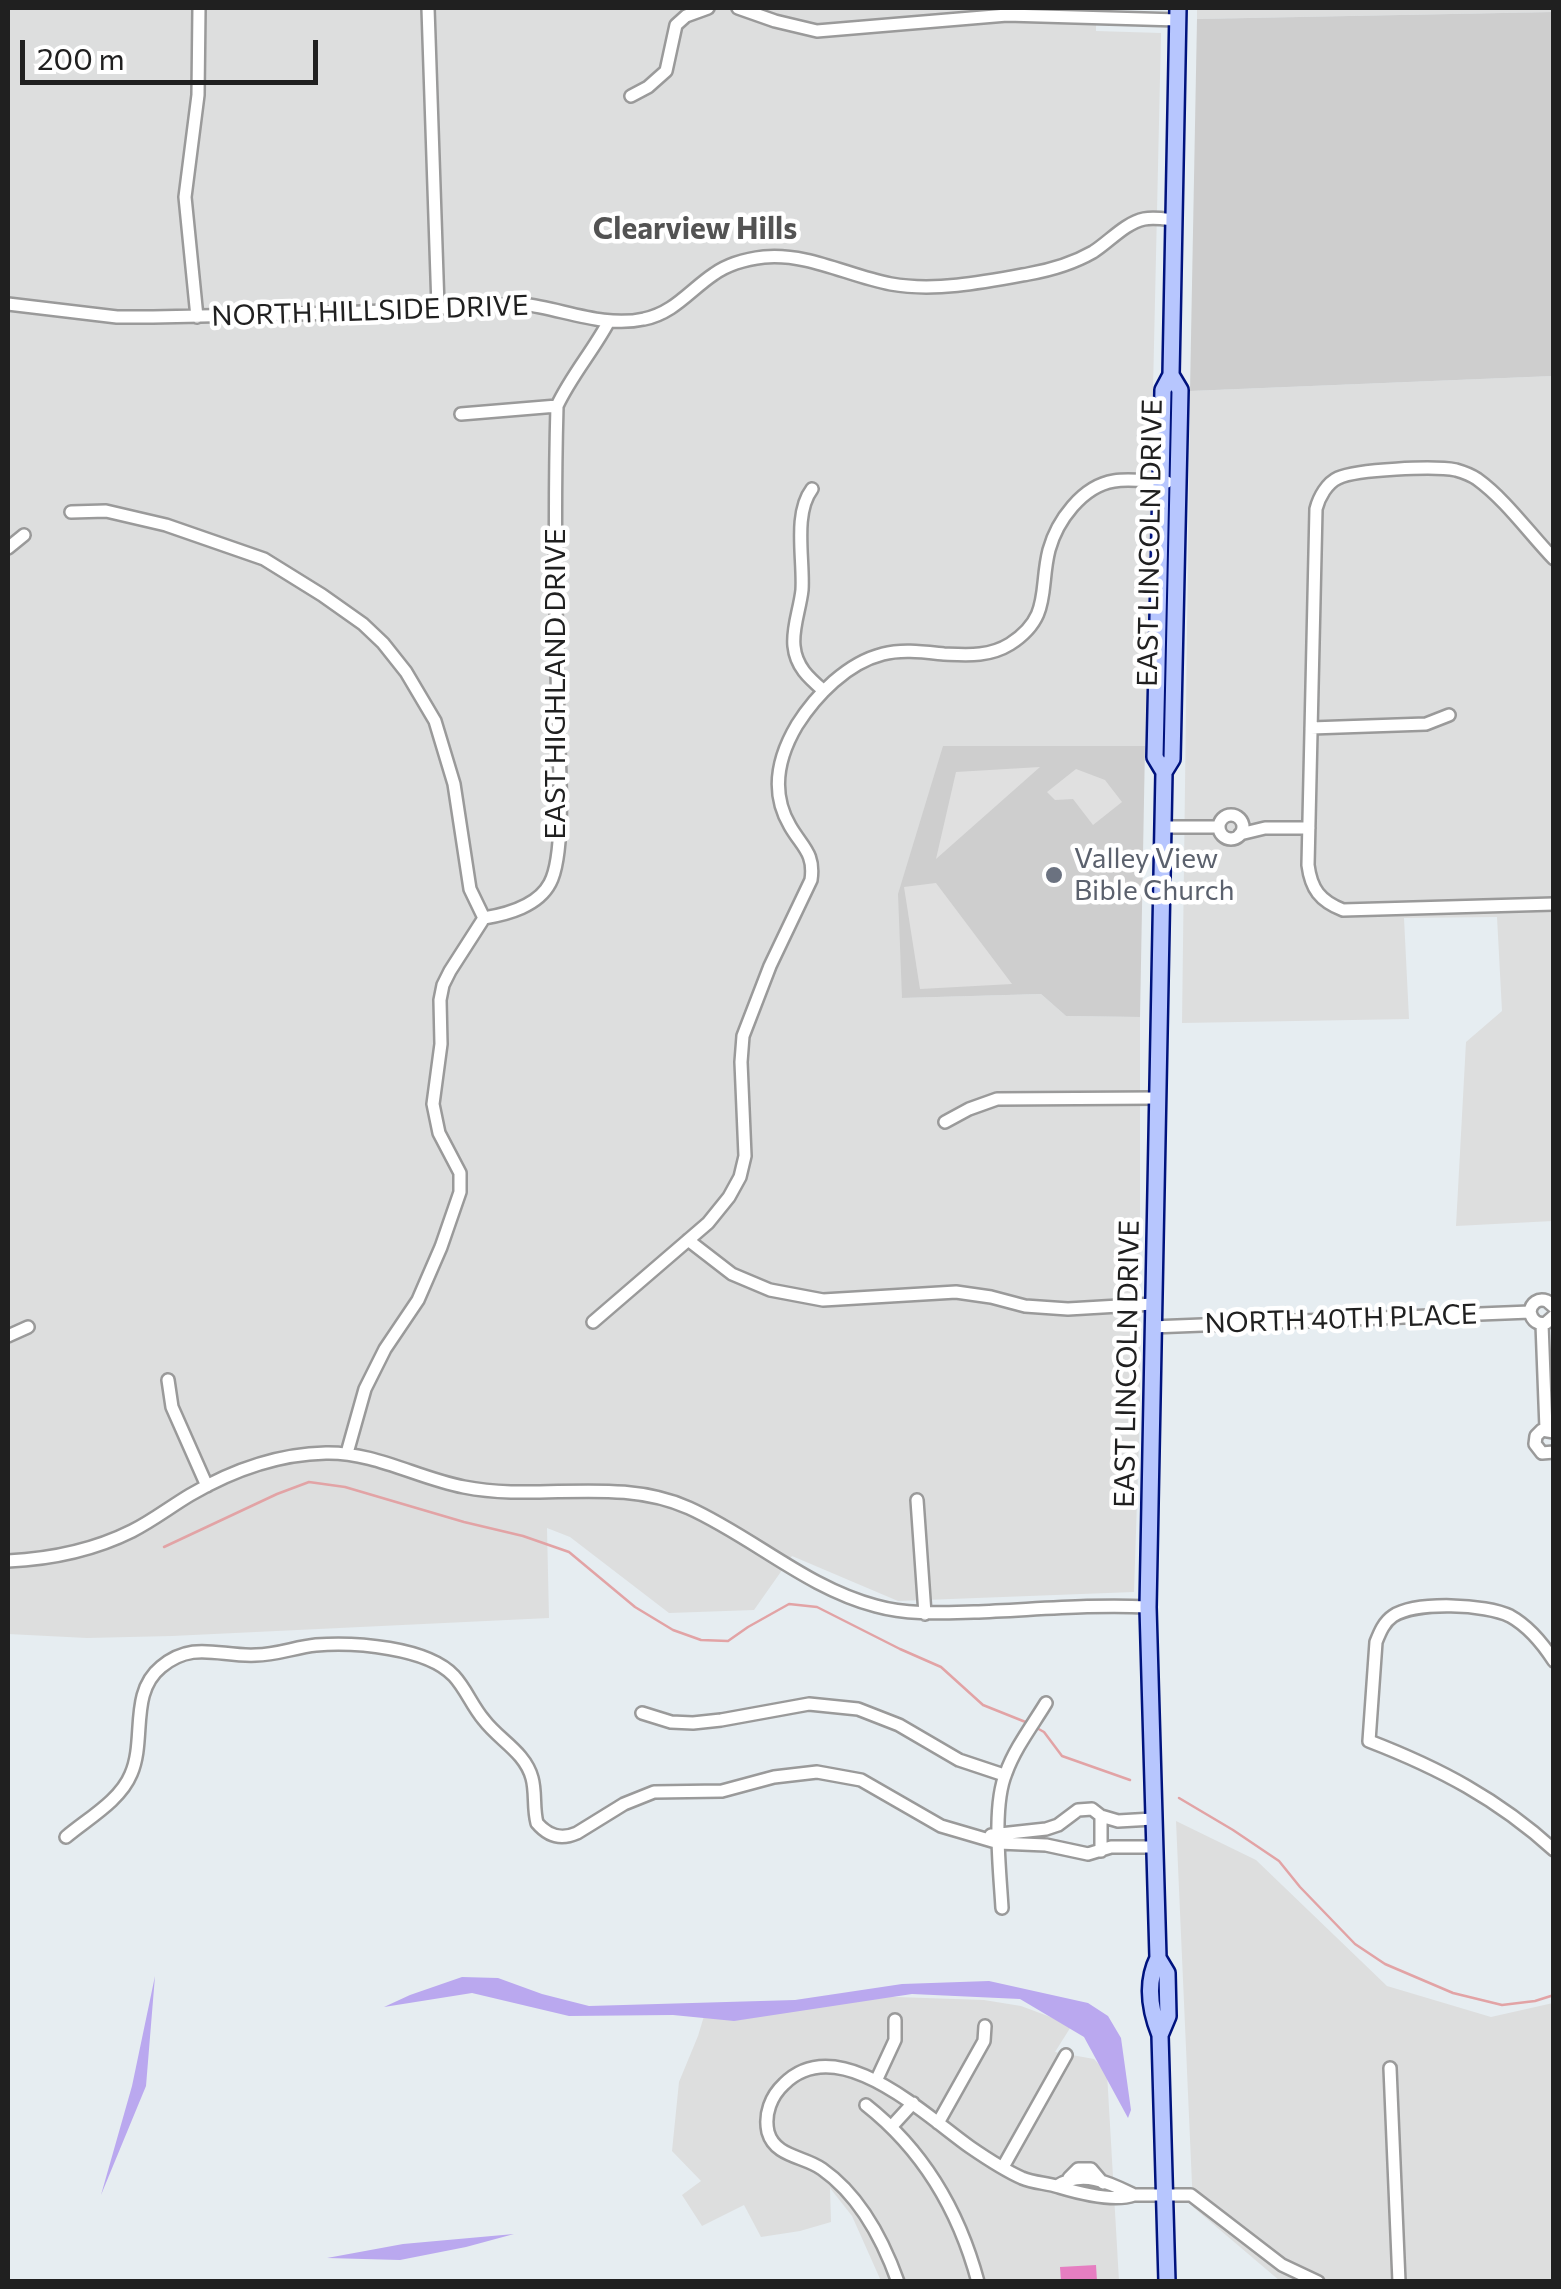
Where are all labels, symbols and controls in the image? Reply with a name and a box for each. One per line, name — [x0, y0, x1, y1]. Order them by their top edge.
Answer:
scale bar — [25, 20, 322, 82]
text: 200 m — [37, 39, 125, 76]
district label: Clearview Hills — [593, 211, 797, 247]
street label: NORTH HILLSIDE DRIVE — [211, 289, 529, 333]
street label: EAST LINCOLN DRIVE — [1131, 399, 1169, 687]
street label: EAST HIGHLAND DRIVE — [539, 528, 573, 840]
place label: Valley View Bible Church — [1074, 842, 1235, 908]
marker: Valley View Bible Church — [1043, 864, 1065, 886]
street label: EAST LINCOLN DRIVE — [1108, 1220, 1146, 1508]
street label: NORTH 40TH PLACE — [1204, 1297, 1478, 1341]

